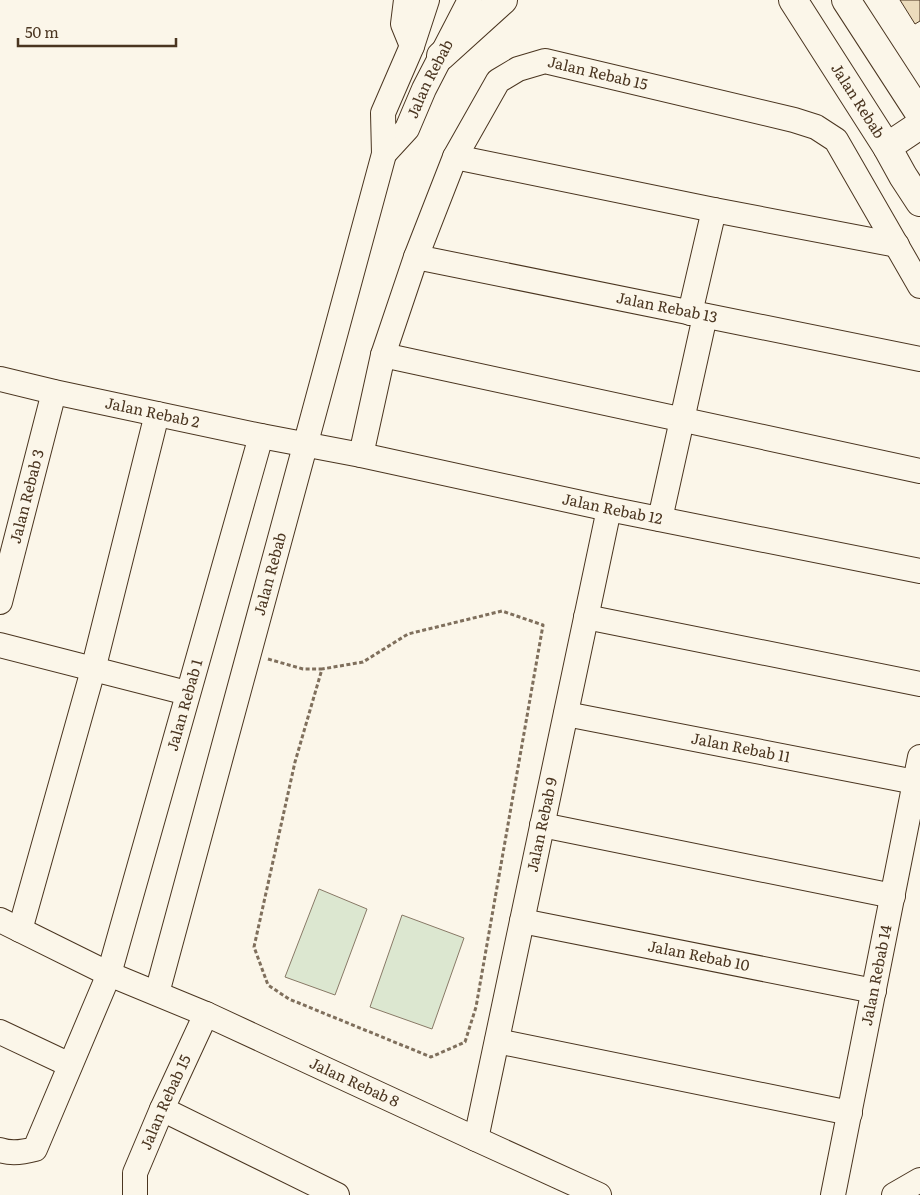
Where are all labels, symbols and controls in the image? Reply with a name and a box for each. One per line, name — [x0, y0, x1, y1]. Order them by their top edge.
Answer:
scale bar — [18, 15, 175, 47]
text: 50 m — [25, 20, 59, 43]
street label: Jalan Rebab — [400, 35, 458, 122]
street label: Jalan Rebab 15 — [546, 49, 651, 95]
street label: Jalan Rebab — [826, 58, 892, 142]
street label: Jalan Rebab 13 — [615, 285, 720, 328]
street label: Jalan Rebab 2 — [103, 390, 202, 433]
street label: Jalan Rebab 3 — [3, 446, 49, 546]
street label: Jalan Rebab 12 — [560, 486, 665, 530]
street label: Jalan Rebab — [247, 529, 291, 618]
street label: Jalan Rebab 1 — [160, 656, 207, 753]
street label: Jalan Rebab 11 — [689, 726, 793, 767]
street label: Jalan Rebab 9 — [520, 775, 562, 874]
street label: Jalan Rebab 14 — [854, 923, 896, 1027]
street label: Jalan Rebab 10 — [646, 933, 752, 976]
street label: Jalan Rebab 15 — [133, 1050, 196, 1153]
street label: Jalan Rebab 8 — [306, 1051, 404, 1112]

